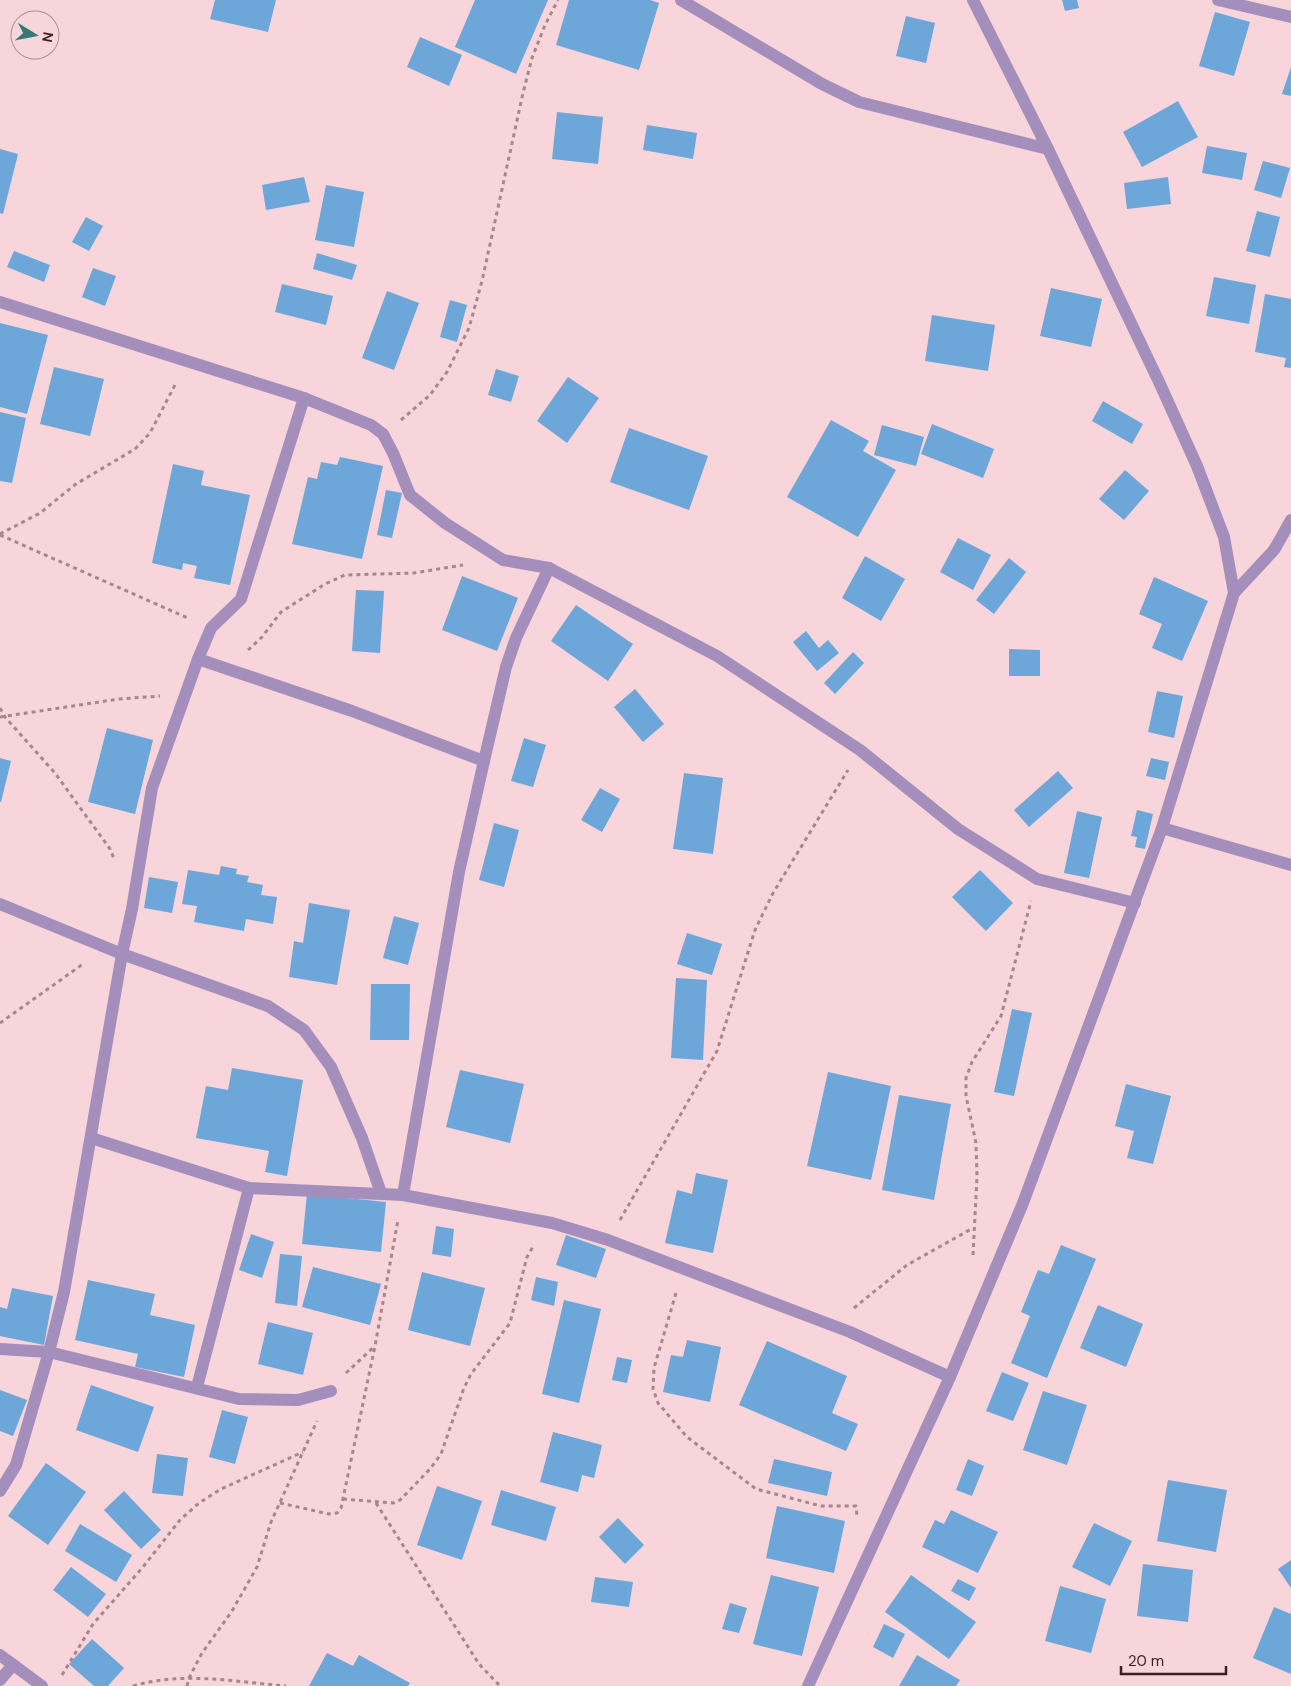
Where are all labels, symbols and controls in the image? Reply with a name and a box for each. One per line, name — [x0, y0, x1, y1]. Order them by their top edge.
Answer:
north arrow — [10, 10, 60, 60]
text: N — [38, 31, 58, 44]
scale bar — [1121, 1644, 1226, 1676]
text: 20 m — [1128, 1651, 1164, 1671]

